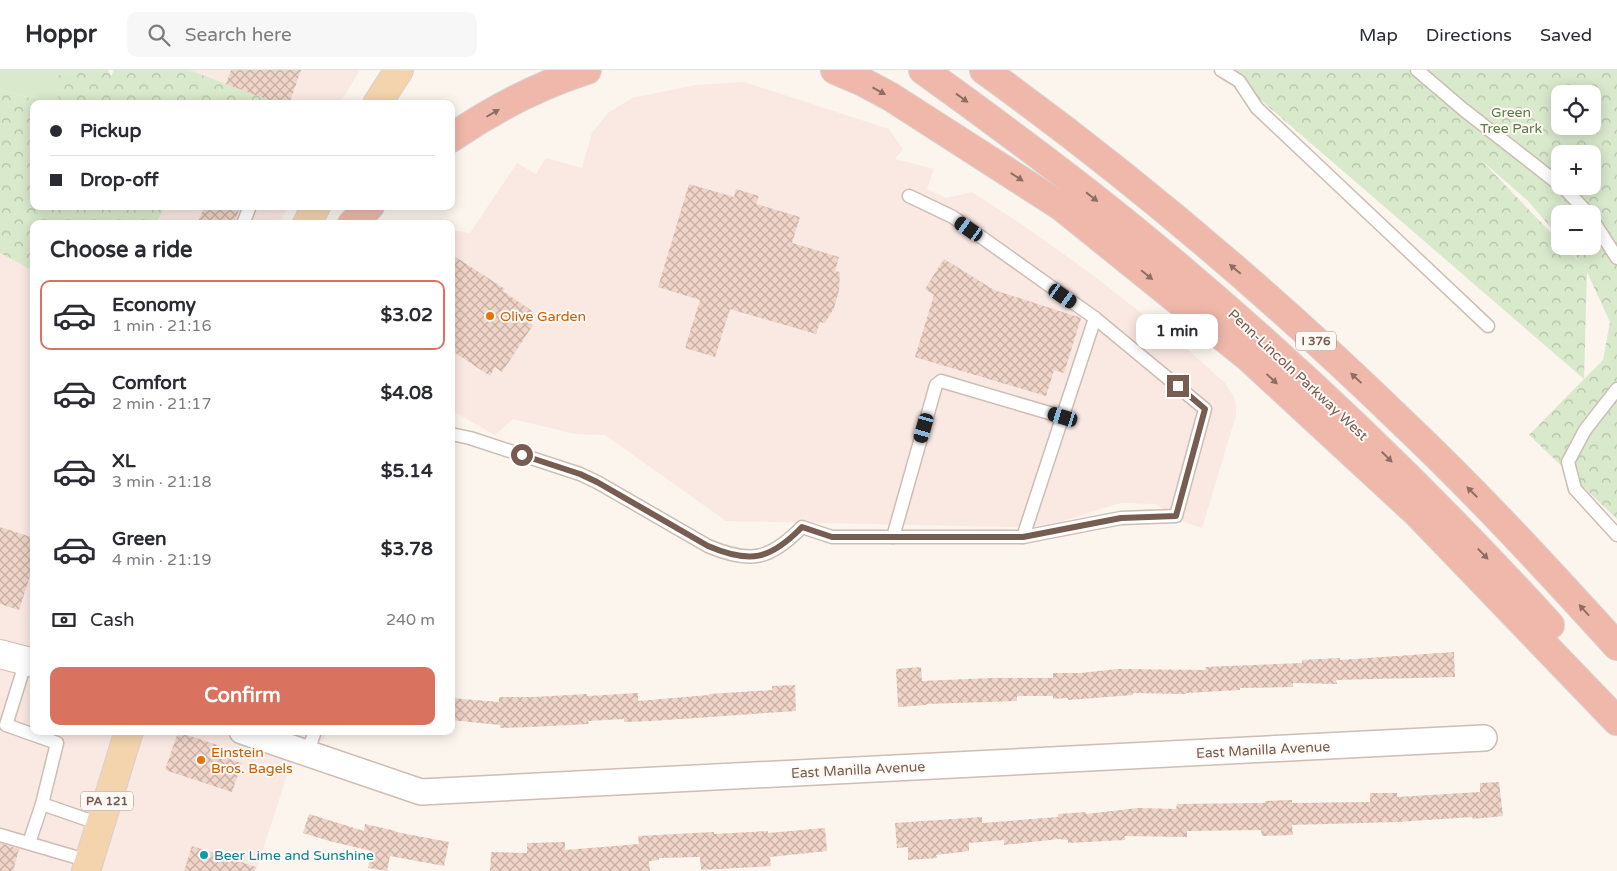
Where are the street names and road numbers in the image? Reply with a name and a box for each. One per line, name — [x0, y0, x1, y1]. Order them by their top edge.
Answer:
street label: Penn-Lincoln Parkway West — [1225, 306, 1372, 445]
road number: I 376 — [1296, 332, 1336, 350]
street label: East Manilla Avenue — [1195, 738, 1331, 762]
street label: East Manilla Avenue — [790, 758, 926, 782]
road number: PA 121 — [81, 791, 133, 810]

